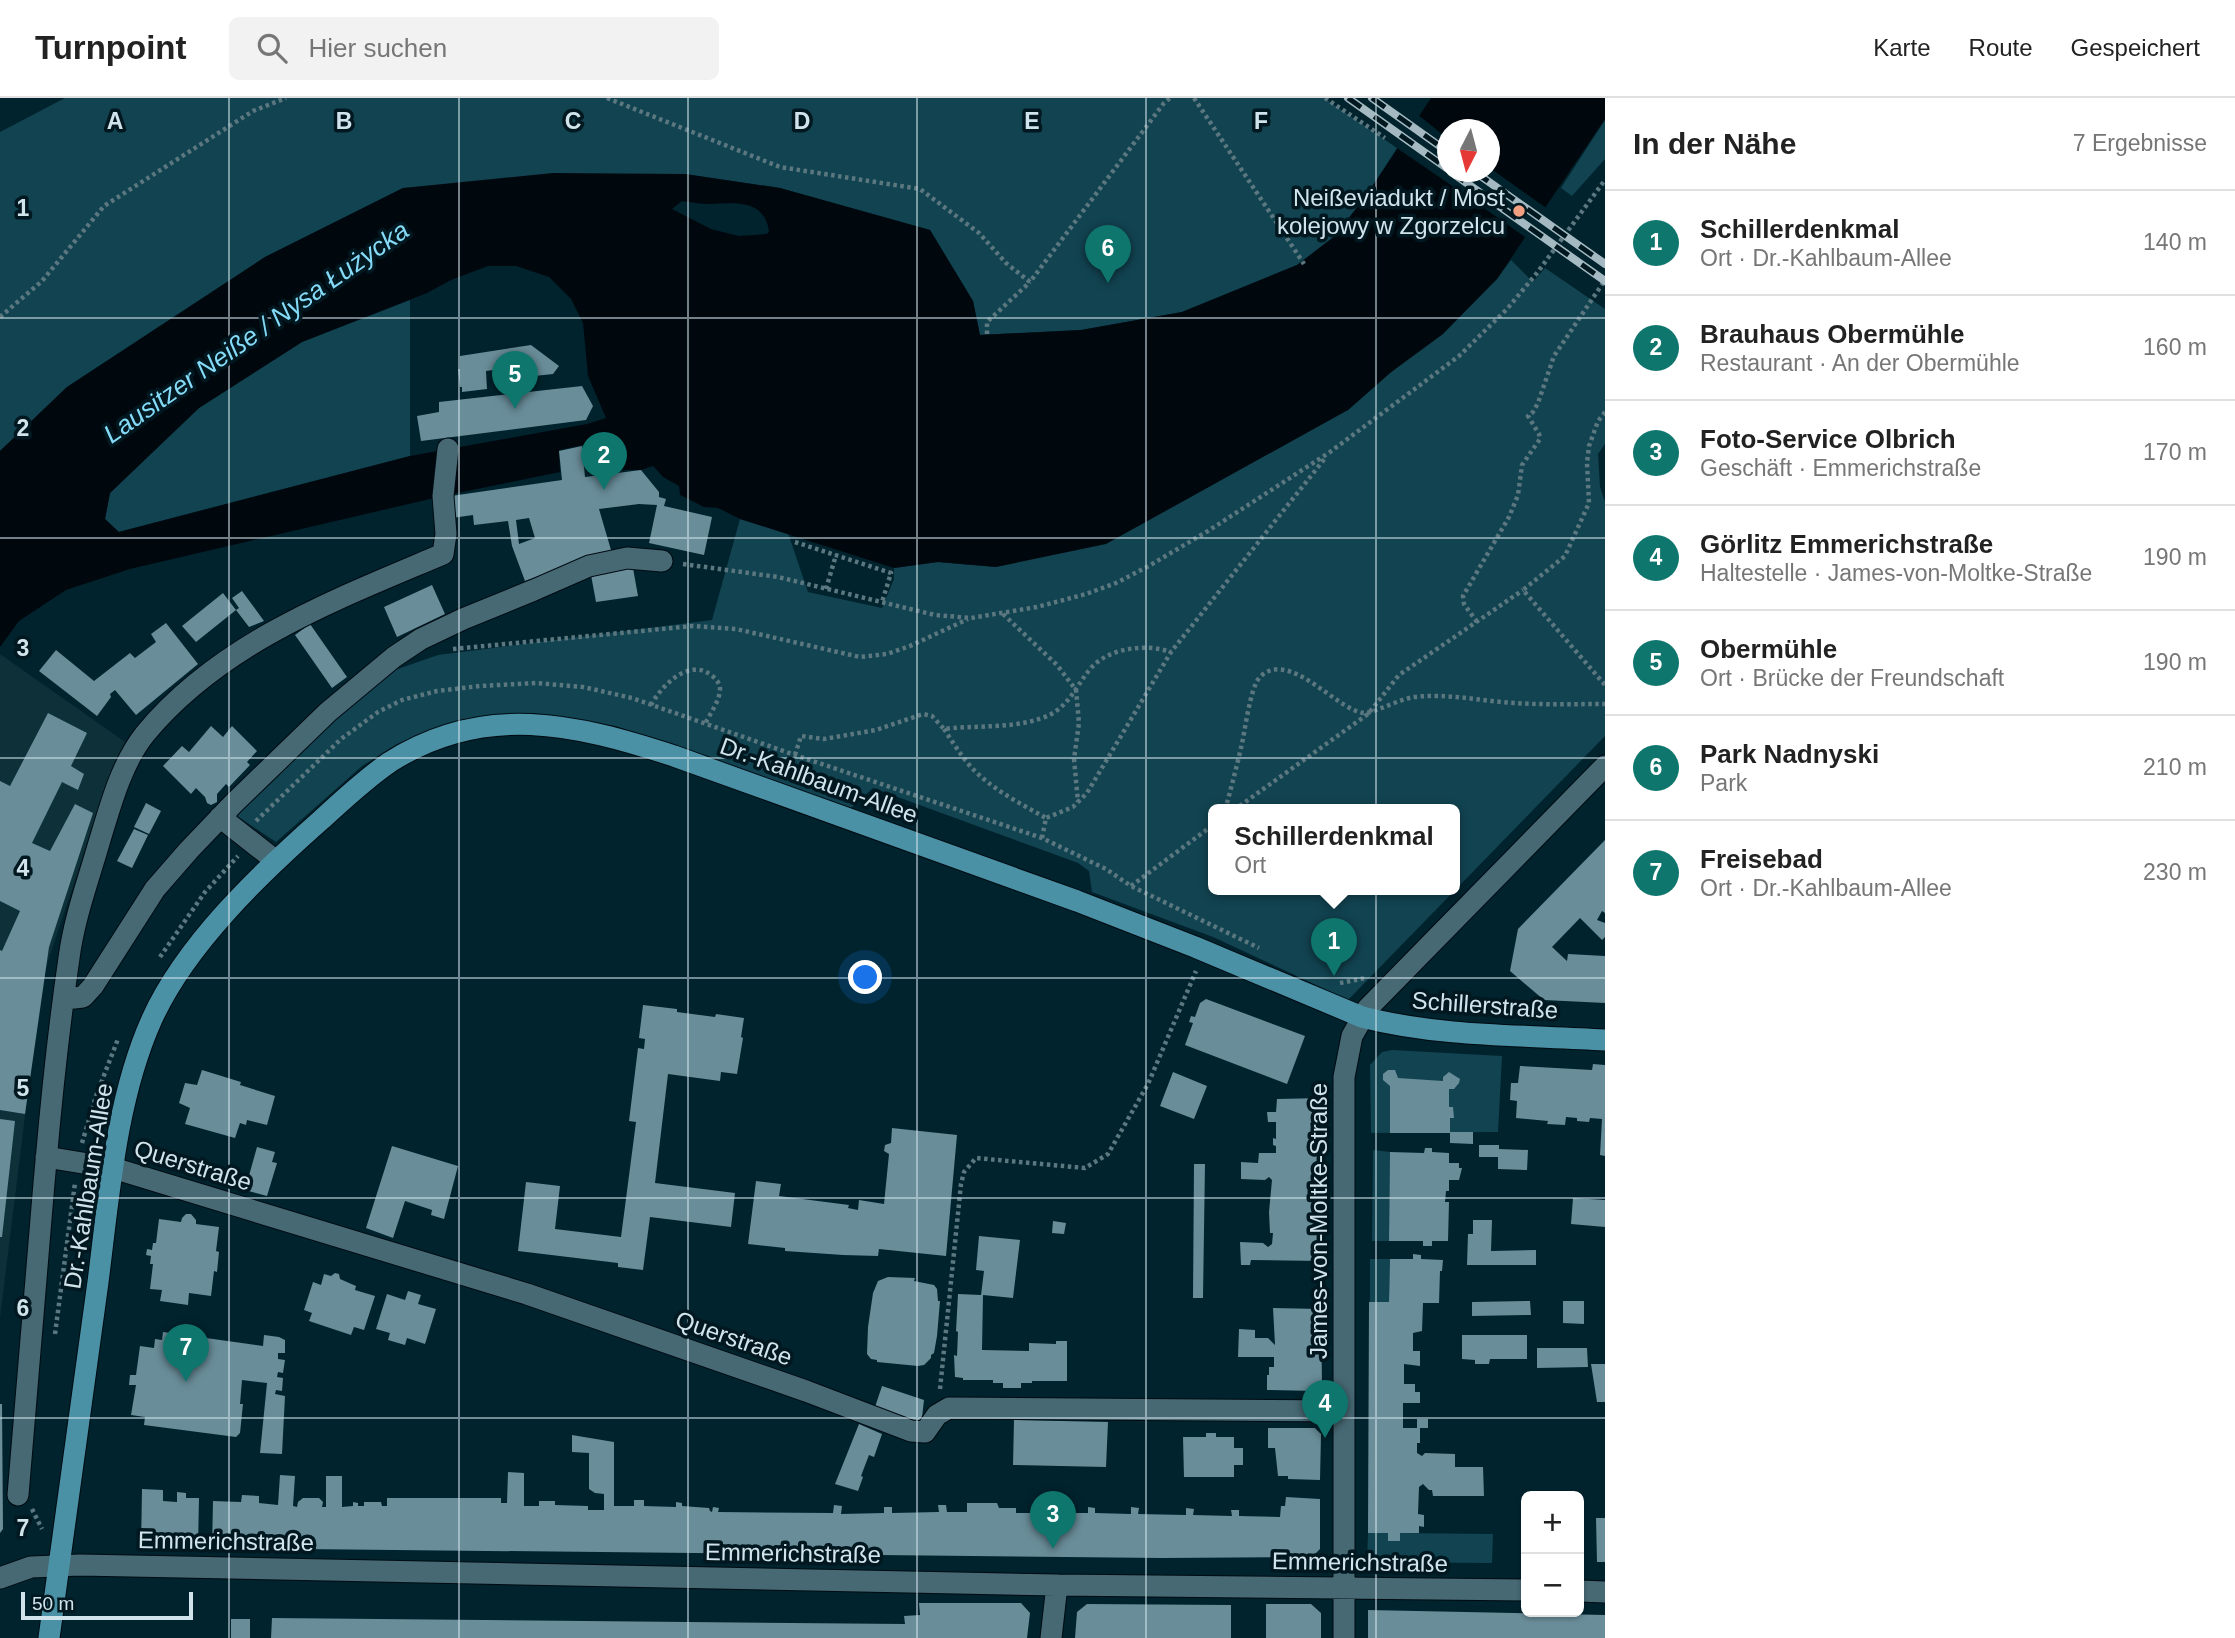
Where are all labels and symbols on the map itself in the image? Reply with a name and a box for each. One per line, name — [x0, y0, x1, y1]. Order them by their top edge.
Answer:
text: A — [107, 108, 123, 134]
text: B — [336, 108, 352, 134]
text: C — [565, 108, 581, 134]
text: D — [794, 108, 810, 134]
text: E — [1024, 108, 1040, 134]
text: F — [1254, 108, 1268, 134]
north arrow — [1437, 119, 1500, 182]
place label: Neißeviadukt / Most kolejowy w Zgorzelcu — [1277, 184, 1505, 239]
text: 1 — [17, 195, 30, 221]
marker: Neißeviadukt / Most kolejowy w Zgorzelcu — [1511, 203, 1527, 219]
water label: Lausitzer Neiße / Nysa Łużycka — [98, 215, 414, 449]
pin: 6 — [1085, 225, 1131, 283]
pin: 5 — [492, 351, 538, 409]
text: 2 — [17, 415, 29, 441]
pin: 2 — [581, 432, 627, 490]
text: 3 — [17, 635, 29, 661]
street label: Dr.-Kahlbaum-Allee — [717, 732, 921, 828]
text: 4 — [17, 855, 30, 881]
pin: 1 — [1311, 918, 1357, 976]
your location — [848, 960, 882, 994]
street label: Schillerstraße — [1411, 986, 1559, 1024]
text: 5 — [17, 1075, 30, 1101]
street label: Dr.-Kahlbaum-Allee — [58, 1081, 118, 1291]
street label: James-von-Moltke-Straße — [1305, 1083, 1332, 1359]
street label: Querstraße — [131, 1134, 255, 1196]
text: 6 — [17, 1295, 29, 1321]
street label: Querstraße — [672, 1305, 796, 1371]
pin: 7 — [163, 1324, 209, 1382]
pin: 4 — [1302, 1380, 1348, 1438]
pin: 3 — [1030, 1491, 1076, 1549]
text: 7 — [17, 1515, 29, 1541]
street label: Emmerichstraße — [138, 1526, 314, 1556]
street label: Emmerichstraße — [705, 1538, 881, 1568]
street label: Emmerichstraße — [1272, 1547, 1448, 1577]
scale bar — [21, 1589, 192, 1621]

